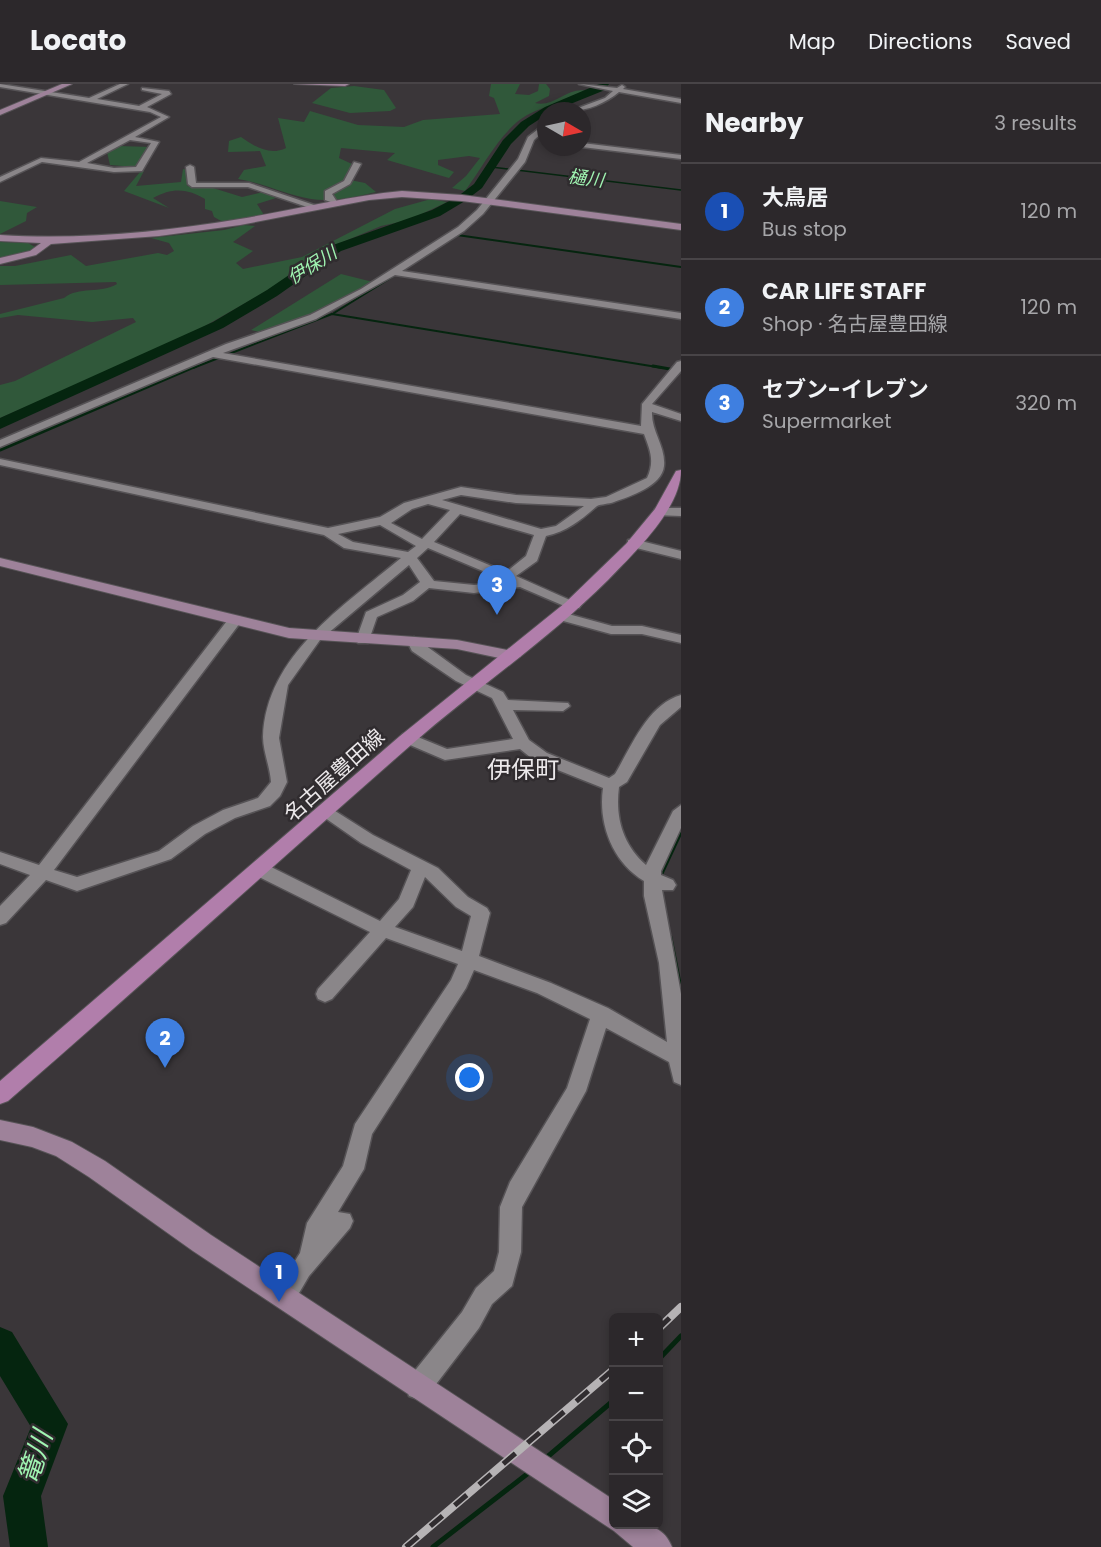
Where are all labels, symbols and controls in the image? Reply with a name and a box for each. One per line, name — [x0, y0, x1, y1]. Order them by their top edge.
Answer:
text: Locato — [30, 21, 126, 60]
text: Map — [789, 27, 835, 56]
text: Directions — [868, 27, 972, 56]
text: Saved — [1005, 27, 1071, 56]
north arrow — [537, 102, 591, 156]
text: Nearby — [705, 105, 803, 141]
text: 3 results — [994, 109, 1077, 137]
water label: 樋川 — [567, 163, 607, 193]
text: 大鳥居 — [762, 182, 828, 213]
text: 1 — [721, 197, 728, 225]
text: 120 m — [1021, 197, 1077, 225]
text: Bus stop — [762, 215, 847, 243]
water label: 伊保川 — [282, 239, 343, 290]
text: CAR LIFE STAFF — [762, 276, 926, 307]
text: 2 — [719, 293, 730, 321]
text: 120 m — [1021, 293, 1077, 321]
text: Shop · 名古屋豊田線 — [762, 310, 948, 338]
text: セブン-イレブン — [762, 374, 929, 405]
text: 3 — [718, 389, 731, 417]
text: 320 m — [1015, 389, 1077, 417]
text: Supermarket — [762, 407, 891, 435]
pin: 3 — [478, 566, 516, 615]
street label: 名古屋豊田線 — [277, 722, 391, 828]
district label: 伊保町 — [487, 753, 559, 786]
pin: 2 — [146, 1018, 184, 1068]
your location — [455, 1063, 484, 1092]
pin: 1 — [260, 1252, 298, 1302]
map controls — [609, 1313, 663, 1529]
button: + — [609, 1313, 663, 1367]
button: − — [609, 1367, 663, 1421]
button: locate — [609, 1421, 663, 1475]
water label: 篭川 — [9, 1423, 62, 1488]
button: layers — [609, 1475, 663, 1529]

